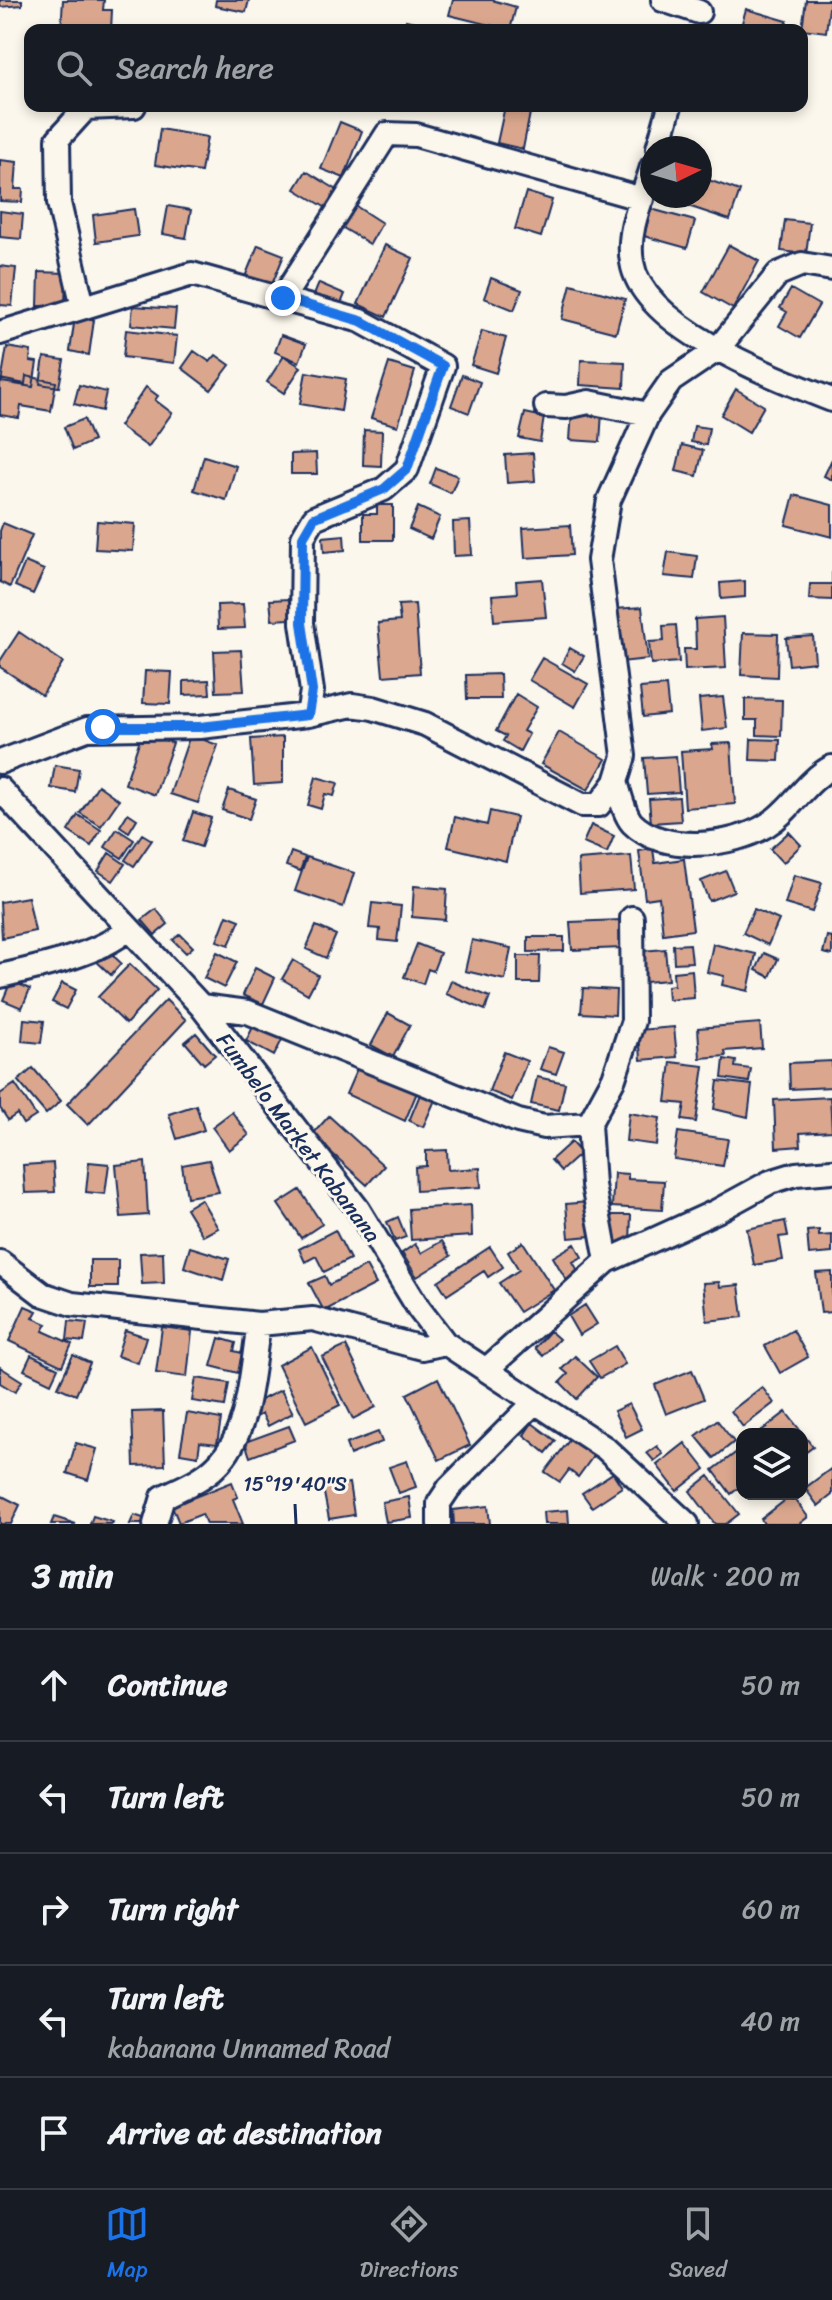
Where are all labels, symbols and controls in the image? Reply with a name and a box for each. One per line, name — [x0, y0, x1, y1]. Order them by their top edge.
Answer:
search box — [24, 24, 808, 112]
text: Search here — [116, 41, 274, 95]
icon: search — [52, 46, 96, 90]
north arrow — [640, 136, 712, 208]
route end — [265, 280, 301, 316]
route start — [85, 709, 121, 745]
street label: Fumbelo Market Kabanana — [206, 1023, 391, 1251]
map controls — [736, 1428, 808, 1500]
button: layers — [736, 1428, 808, 1500]
text: 15°19'40"S — [243, 1467, 347, 1502]
text: 3 min — [32, 1546, 113, 1606]
text: Walk · 200 m — [651, 1553, 800, 1599]
text: Continue — [108, 1658, 227, 1712]
text: 50 m — [741, 1662, 800, 1708]
icon: ahead — [32, 1663, 76, 1707]
text: Turn left — [108, 1770, 224, 1824]
text: 50 m — [741, 1774, 800, 1820]
icon: left — [32, 1775, 76, 1819]
text: Turn right — [108, 1882, 238, 1936]
text: 60 m — [742, 1886, 800, 1932]
icon: right — [32, 1887, 76, 1931]
text: Turn left — [108, 1971, 224, 2025]
text: 40 m — [741, 1998, 800, 2044]
icon: left — [32, 1999, 76, 2043]
text: kabanana Unnamed Road — [108, 2025, 390, 2071]
text: Arrive at destination — [108, 2106, 382, 2160]
icon: arrive — [32, 2111, 76, 2155]
tab: Map — [105, 2202, 149, 2289]
tab: Directions — [360, 2202, 458, 2289]
tab: Saved — [669, 2202, 727, 2289]

